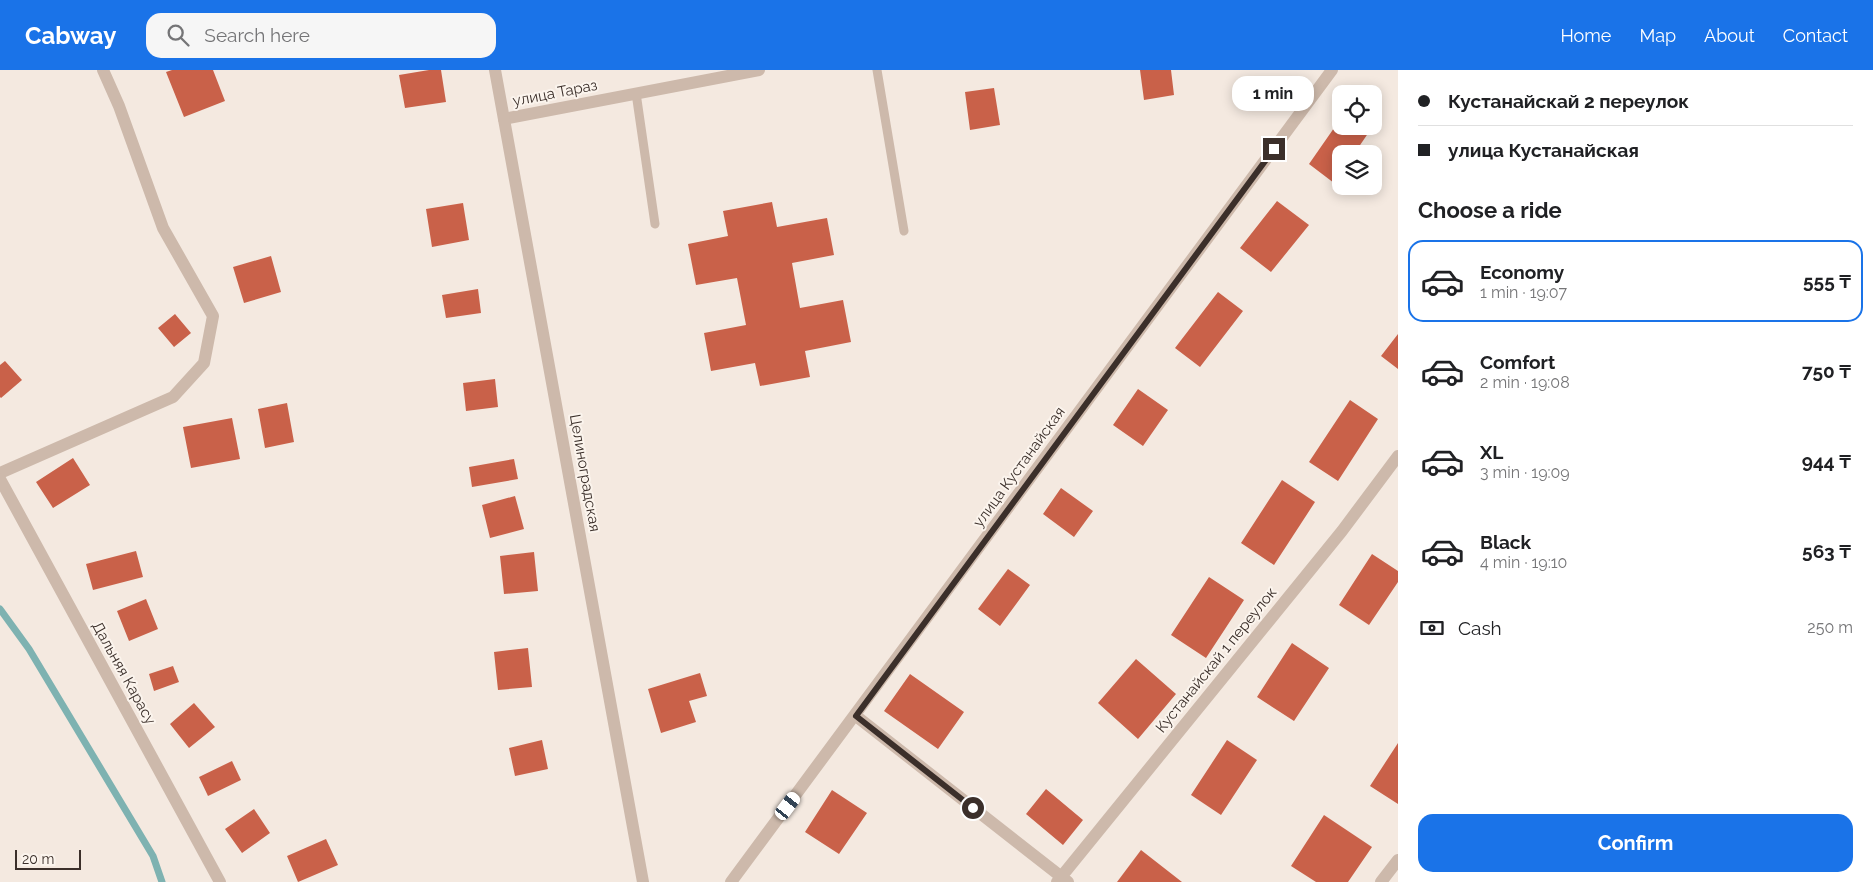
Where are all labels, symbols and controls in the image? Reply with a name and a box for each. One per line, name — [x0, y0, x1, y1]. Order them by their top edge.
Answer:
search box — [146, 13, 496, 58]
text: Cabway — [25, 21, 116, 50]
icon: search — [164, 21, 192, 49]
text: Search here — [204, 24, 310, 46]
text: Home — [1560, 25, 1611, 46]
text: Map — [1639, 25, 1676, 46]
text: About — [1704, 25, 1755, 46]
text: Contact — [1783, 25, 1848, 46]
street label: улица Тараз — [511, 76, 599, 110]
callout: 1 min — [1233, 77, 1315, 112]
text: 1 min — [1253, 84, 1293, 103]
map controls — [1332, 85, 1382, 195]
button: locate — [1332, 85, 1382, 135]
text: Кустанайскай 2 переулок — [1448, 90, 1689, 112]
route end — [1263, 138, 1285, 160]
text: улица Кустанайская — [1448, 139, 1639, 161]
button: layers — [1332, 145, 1382, 195]
text: Choose a ride — [1418, 197, 1562, 223]
icon: car — [1420, 259, 1465, 304]
text: Economy — [1480, 261, 1564, 283]
text: 555 ₸ — [1803, 270, 1851, 292]
text: 1 min · 19:07 — [1480, 283, 1567, 302]
icon: car — [1420, 349, 1465, 394]
text: Comfort — [1480, 351, 1555, 373]
text: 750 ₸ — [1802, 360, 1851, 382]
text: 2 min · 19:08 — [1480, 373, 1570, 392]
street label: улица Кустанайская — [969, 403, 1069, 531]
street label: Целиноградская — [566, 413, 604, 533]
icon: car — [1420, 439, 1465, 484]
text: XL — [1480, 441, 1503, 463]
text: 944 ₸ — [1802, 450, 1851, 472]
text: 3 min · 19:09 — [1480, 463, 1570, 482]
icon: car — [1420, 529, 1465, 574]
text: Black — [1480, 531, 1531, 553]
text: 563 ₸ — [1802, 540, 1851, 562]
text: 4 min · 19:10 — [1480, 553, 1567, 572]
street label: Кустанайскай 1 переулок — [1152, 584, 1280, 736]
icon: cash — [1418, 614, 1446, 642]
text: Cash — [1458, 617, 1502, 639]
street label: Дальняя Карасу — [88, 618, 160, 728]
text: 250 m — [1807, 618, 1853, 637]
car — [772, 790, 803, 822]
route start — [962, 797, 984, 819]
button: Confirm — [1418, 814, 1853, 872]
scale bar — [15, 847, 81, 870]
text: 20 m — [22, 851, 54, 867]

